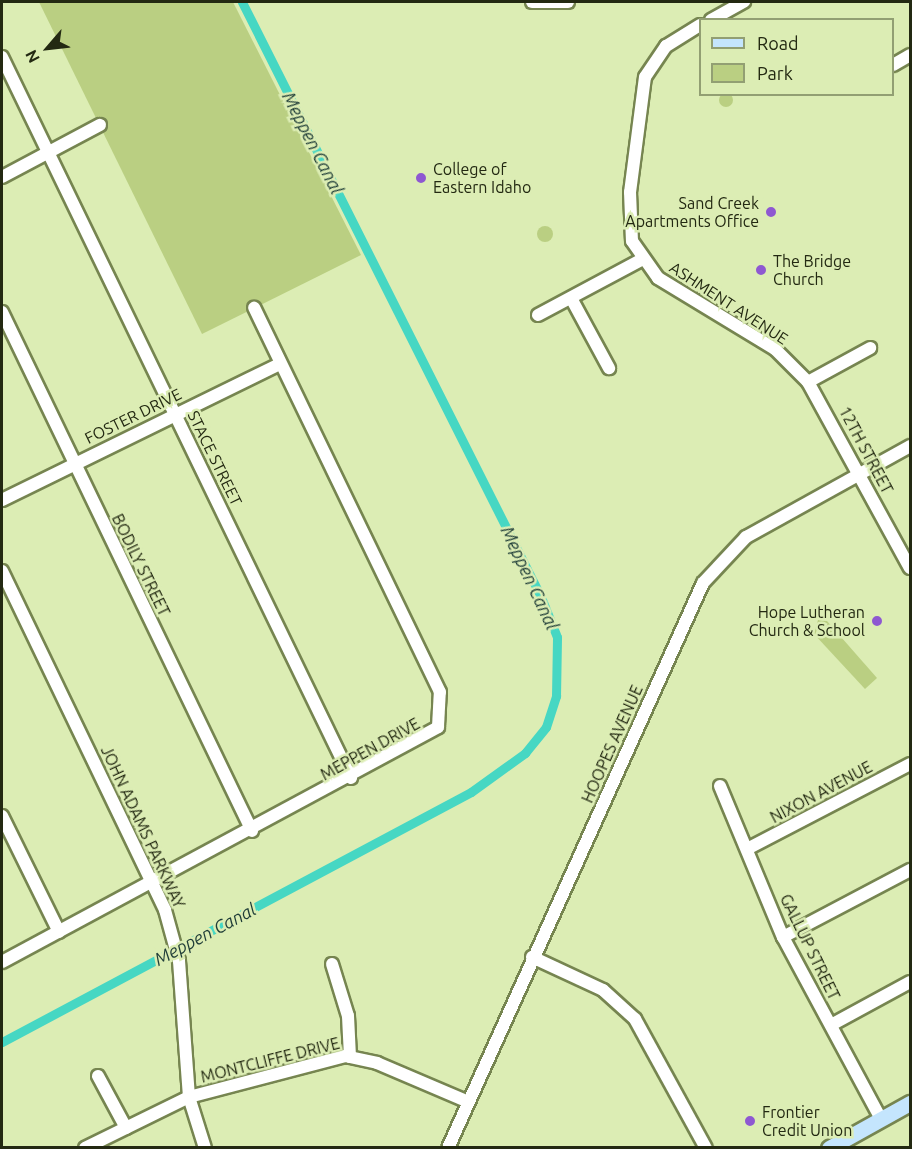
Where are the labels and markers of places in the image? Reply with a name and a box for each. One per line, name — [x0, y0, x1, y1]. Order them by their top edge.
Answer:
place label: College of Eastern Idaho — [433, 159, 531, 197]
marker: College of Eastern Idaho — [414, 171, 428, 185]
place label: Sand Creek Apartments Office — [625, 193, 759, 231]
marker: Sand Creek Apartments Office — [764, 205, 778, 219]
place label: The Bridge Church — [773, 251, 851, 289]
marker: The Bridge Church — [754, 263, 768, 277]
place label: Hope Lutheran Church & School — [749, 602, 865, 640]
marker: Hope Lutheran Church & School — [870, 614, 884, 628]
place label: Frontier Credit Union — [762, 1102, 852, 1140]
marker: Frontier Credit Union — [743, 1114, 757, 1128]

